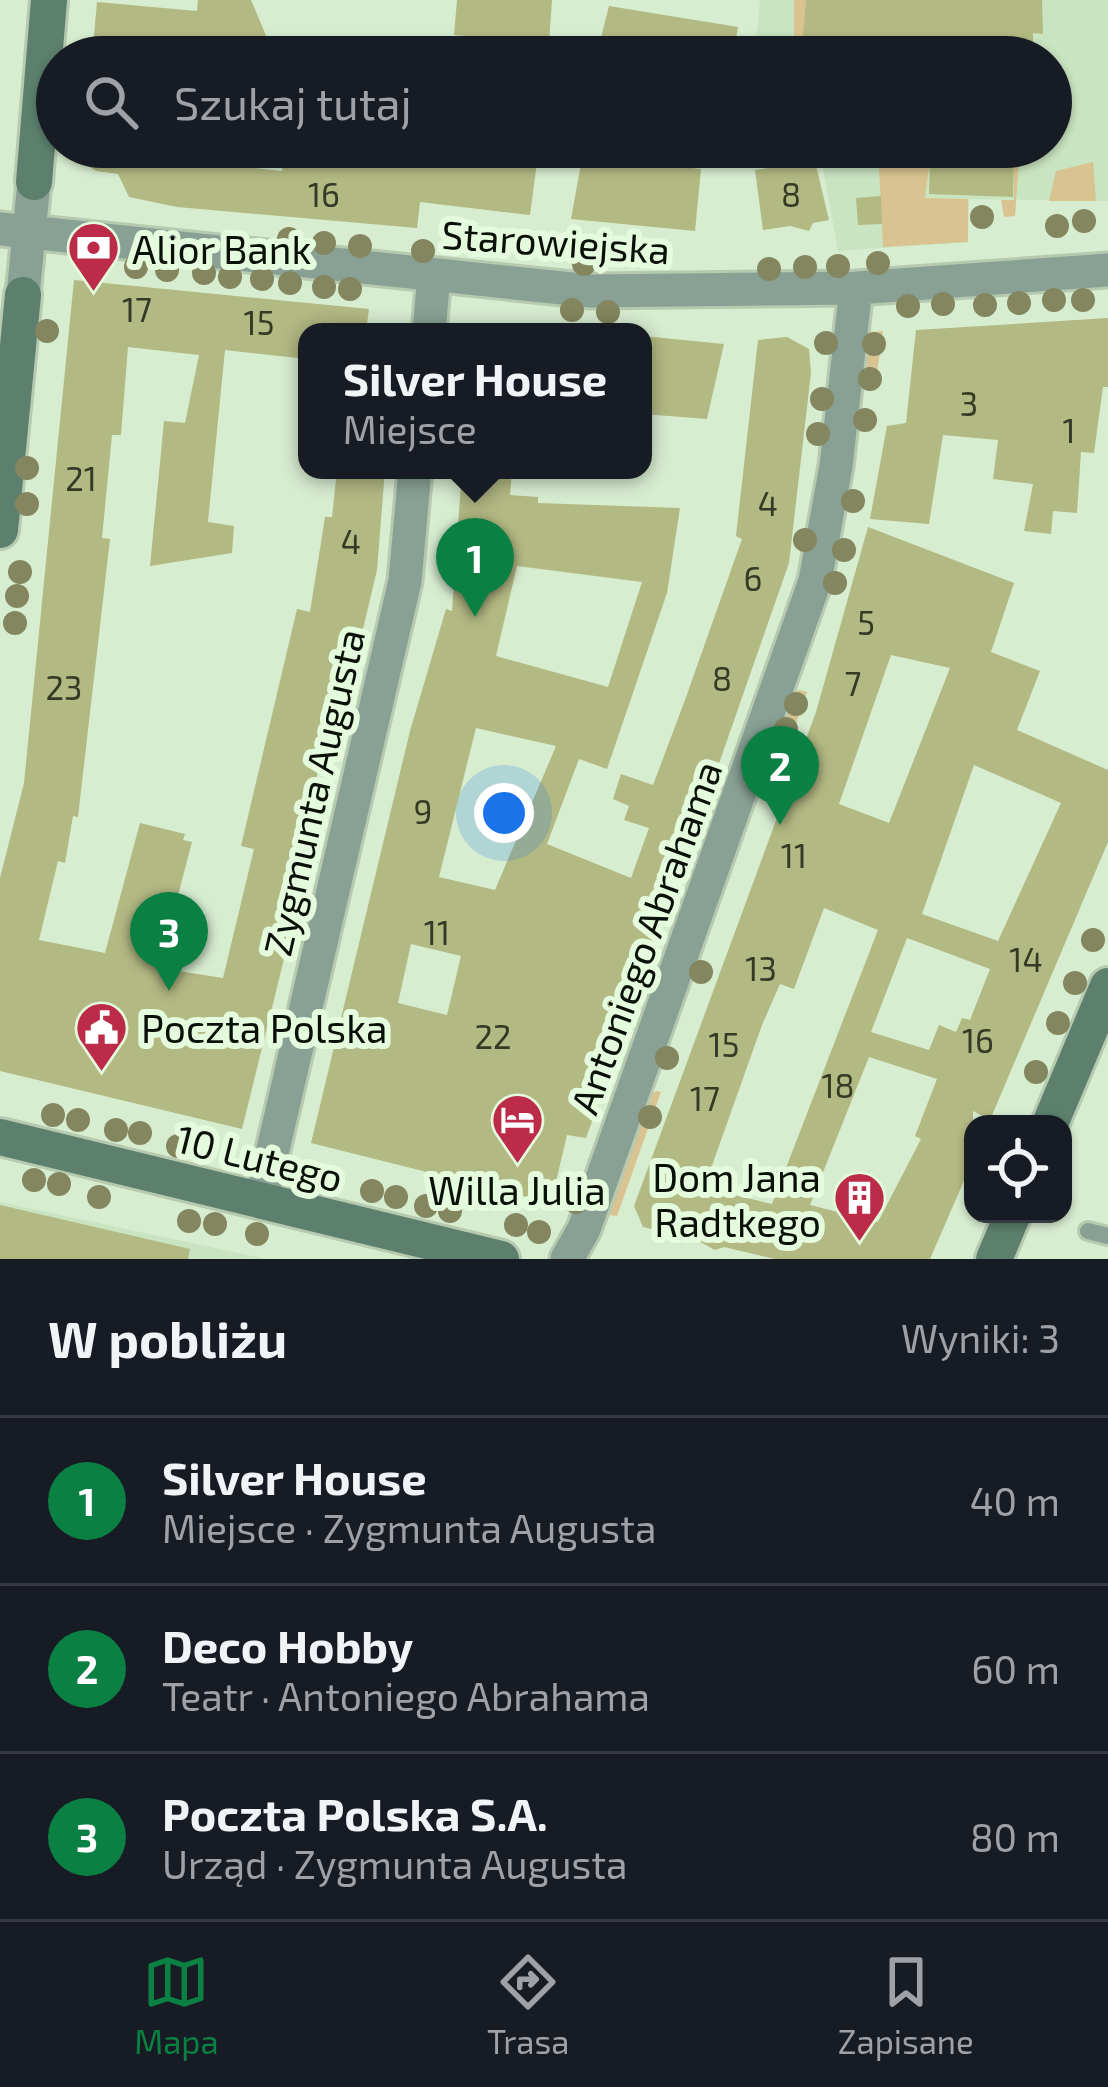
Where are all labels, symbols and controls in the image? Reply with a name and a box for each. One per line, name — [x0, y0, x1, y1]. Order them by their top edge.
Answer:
search box — [36, 36, 1072, 168]
icon: search — [78, 69, 144, 135]
text: Szukaj tutaj — [174, 75, 412, 129]
house number: 16 — [308, 174, 340, 214]
house number: 8 — [781, 174, 801, 214]
street label: Starowiejska — [440, 210, 672, 272]
bank icon: Alior Bank — [65, 220, 121, 294]
place label: Alior Bank — [132, 225, 311, 272]
house number: 17 — [122, 289, 152, 329]
house number: 15 — [244, 302, 274, 342]
popup — [298, 323, 652, 479]
text: Silver House — [343, 351, 607, 405]
house number: 3 — [960, 383, 978, 423]
text: Miejsce — [343, 405, 477, 452]
house number: 1 — [1062, 410, 1076, 450]
house number: 21 — [65, 458, 97, 498]
house number: 4 — [758, 483, 778, 523]
pin: 1 — [436, 518, 514, 617]
house number: 4 — [341, 521, 361, 561]
house number: 6 — [744, 558, 762, 598]
house number: 5 — [857, 602, 875, 642]
street label: Zygmunta Augusta — [253, 624, 373, 960]
house number: 8 — [712, 658, 732, 698]
house number: 7 — [845, 663, 861, 703]
house number: 23 — [46, 667, 82, 707]
pin: 2 — [741, 726, 819, 825]
street label: Antoniego Abrahama — [559, 754, 731, 1120]
your location — [474, 783, 534, 843]
house number: 9 — [414, 791, 432, 831]
house number: 11 — [781, 835, 807, 875]
pin: 3 — [130, 892, 208, 991]
house number: 11 — [424, 912, 450, 952]
house number: 14 — [1009, 939, 1043, 979]
house number: 13 — [745, 948, 777, 988]
public building icon: Poczta Polska — [74, 999, 130, 1073]
place label: Poczta Polska — [141, 1004, 387, 1051]
house number: 22 — [474, 1016, 512, 1056]
house number: 16 — [962, 1020, 994, 1060]
house number: 15 — [709, 1024, 739, 1064]
house number: 18 — [821, 1065, 855, 1105]
house number: 17 — [690, 1078, 720, 1118]
hotel icon: Willa Julia — [489, 1091, 545, 1165]
street label: 10 Lutego — [172, 1114, 348, 1200]
map controls — [964, 1115, 1072, 1223]
button: locate — [964, 1115, 1072, 1223]
place label: Dom Jana Radtkego — [652, 1153, 821, 1245]
place label: Willa Julia — [428, 1166, 606, 1213]
building icon: Dom Jana Radtkego — [832, 1170, 888, 1244]
text: W pobliżu — [48, 1307, 287, 1368]
text: Wyniki: 3 — [901, 1314, 1060, 1361]
text: Silver House — [162, 1450, 427, 1504]
text: 1 — [79, 1477, 95, 1524]
text: 40 m — [970, 1477, 1060, 1524]
text: Miejsce · Zygmunta Augusta — [162, 1504, 656, 1551]
text: Deco Hobby — [162, 1618, 413, 1672]
text: 2 — [76, 1645, 98, 1692]
text: 60 m — [971, 1645, 1060, 1692]
text: Teatr · Antoniego Abrahama — [162, 1672, 650, 1719]
text: Poczta Polska S.A. — [162, 1786, 548, 1840]
text: 3 — [76, 1813, 98, 1860]
text: 80 m — [970, 1813, 1060, 1860]
text: Urząd · Zygmunta Augusta — [162, 1840, 628, 1887]
tab: Mapa — [134, 1949, 219, 2061]
tab: Trasa — [487, 1949, 569, 2061]
tab: Zapisane — [838, 1949, 974, 2061]

